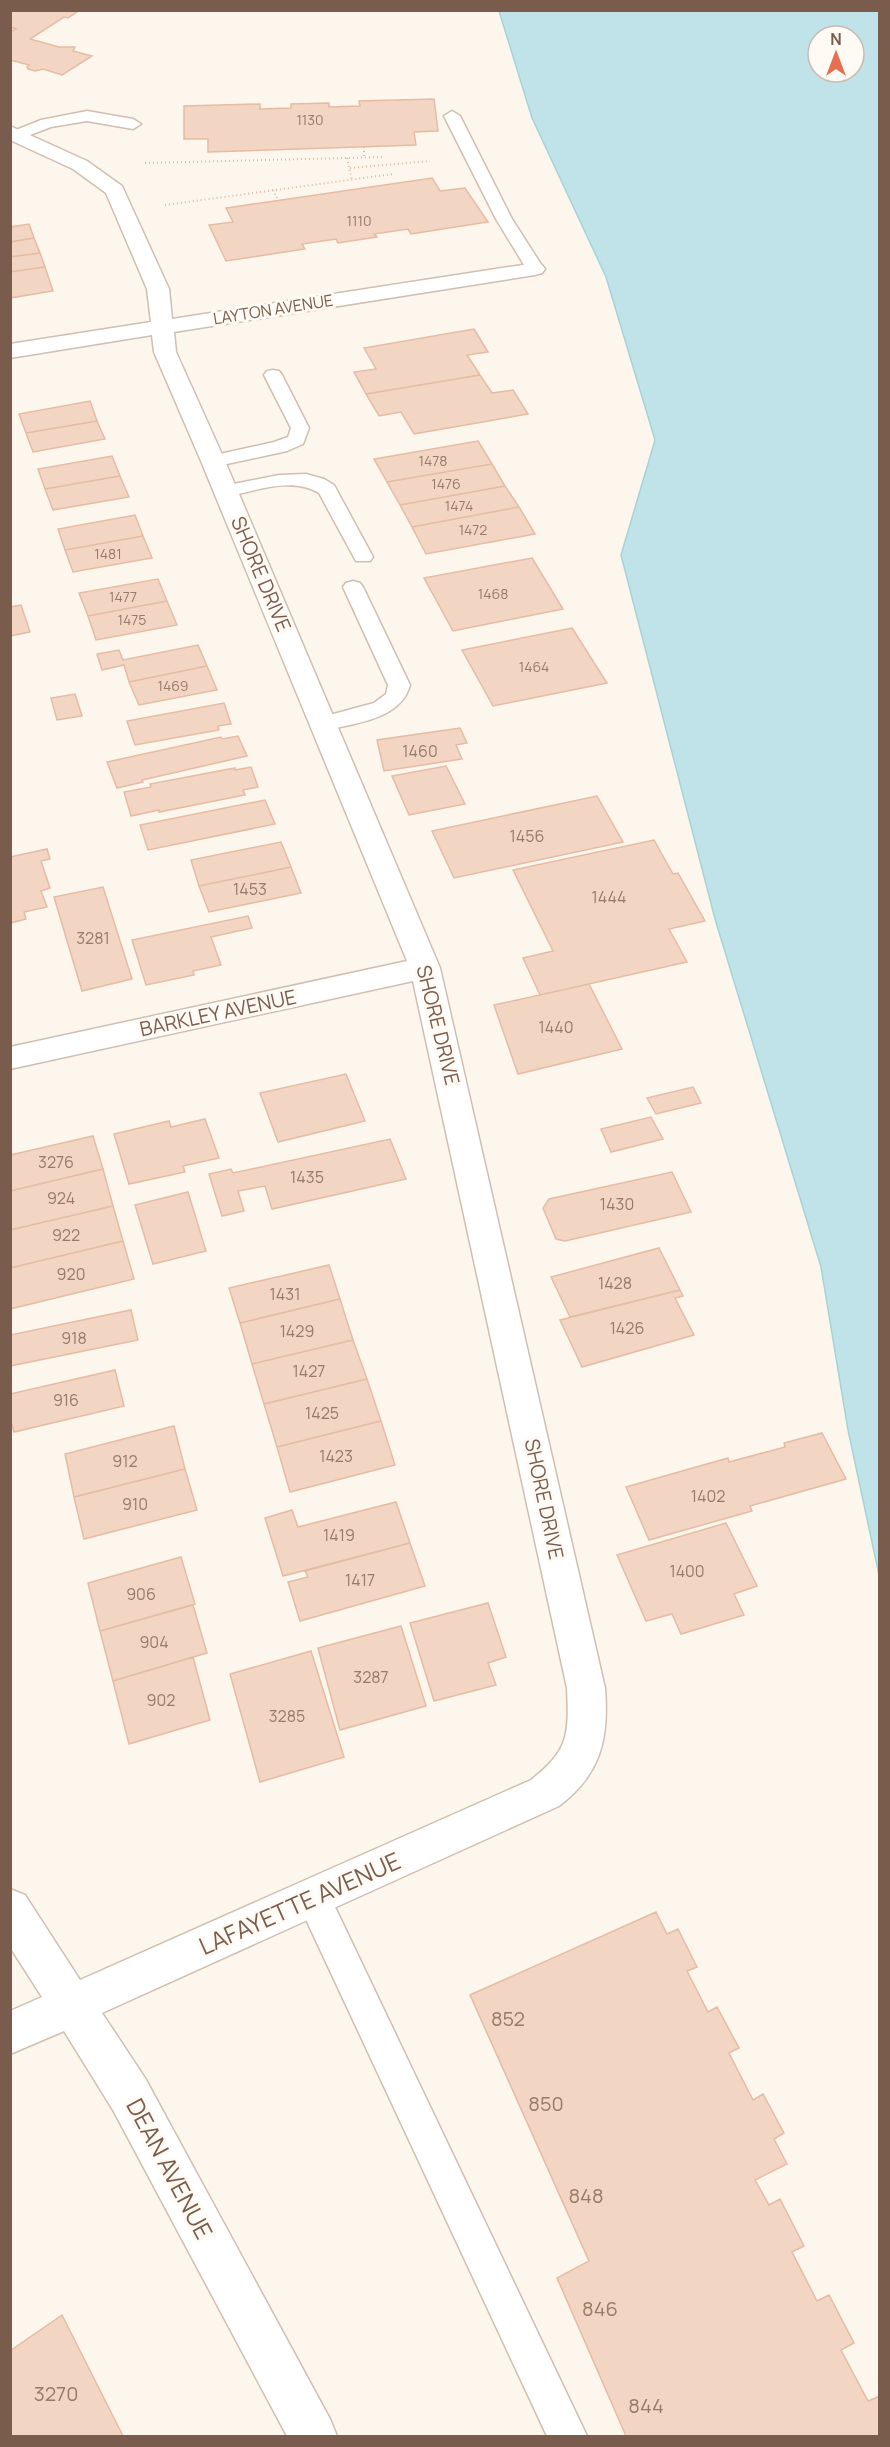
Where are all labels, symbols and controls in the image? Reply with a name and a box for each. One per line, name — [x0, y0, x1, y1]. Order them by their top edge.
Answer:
north arrow — [806, 24, 866, 84]
text: N — [830, 28, 842, 50]
house number: 1130 — [296, 110, 324, 129]
house number: 1110 — [347, 211, 371, 230]
street label: LAYTON AVENUE — [211, 289, 335, 329]
house number: 1478 — [419, 451, 447, 470]
house number: 1476 — [431, 474, 461, 493]
house number: 1474 — [445, 496, 473, 515]
street label: SHORE DRIVE — [225, 512, 298, 636]
house number: 1472 — [459, 520, 487, 539]
house number: 1481 — [94, 544, 122, 563]
house number: 1468 — [478, 584, 508, 603]
house number: 1477 — [109, 587, 137, 606]
house number: 1475 — [118, 610, 146, 629]
house number: 1464 — [519, 657, 549, 676]
house number: 1469 — [158, 676, 188, 695]
house number: 1460 — [402, 740, 438, 762]
house number: 1456 — [510, 825, 544, 847]
house number: 1453 — [233, 878, 267, 900]
house number: 1444 — [592, 886, 626, 908]
house number: 3281 — [76, 927, 110, 949]
street label: SHORE DRIVE — [411, 962, 466, 1088]
street label: BARKLEY AVENUE — [137, 983, 299, 1042]
house number: 1440 — [538, 1016, 574, 1038]
house number: 3276 — [38, 1151, 74, 1173]
house number: 1435 — [290, 1166, 324, 1188]
house number: 924 — [47, 1187, 75, 1209]
house number: 1430 — [600, 1193, 634, 1215]
house number: 922 — [52, 1224, 80, 1246]
house number: 920 — [57, 1263, 85, 1285]
house number: 1428 — [598, 1272, 632, 1294]
house number: 1431 — [270, 1283, 300, 1305]
house number: 1426 — [610, 1317, 644, 1339]
house number: 1429 — [280, 1320, 314, 1342]
house number: 918 — [61, 1327, 87, 1349]
house number: 1427 — [293, 1360, 325, 1382]
house number: 916 — [53, 1389, 79, 1411]
house number: 1425 — [305, 1402, 339, 1424]
street label: SHORE DRIVE — [519, 1436, 570, 1562]
house number: 1423 — [319, 1445, 353, 1467]
house number: 912 — [112, 1450, 138, 1472]
house number: 1402 — [691, 1485, 725, 1507]
house number: 910 — [122, 1493, 148, 1515]
house number: 1419 — [323, 1524, 355, 1546]
house number: 1400 — [669, 1560, 705, 1582]
house number: 1417 — [345, 1569, 375, 1591]
house number: 906 — [126, 1583, 156, 1605]
house number: 904 — [139, 1631, 169, 1653]
house number: 3287 — [353, 1666, 389, 1688]
house number: 902 — [147, 1689, 175, 1711]
house number: 3285 — [269, 1705, 305, 1727]
street label: LAFAYETTE AVENUE — [193, 1843, 405, 1962]
house number: 852 — [491, 2005, 525, 2032]
house number: 850 — [528, 2090, 564, 2117]
street label: DEAN AVENUE — [119, 2092, 221, 2244]
house number: 848 — [568, 2182, 604, 2209]
house number: 846 — [582, 2295, 618, 2322]
house number: 3270 — [34, 2380, 78, 2407]
house number: 844 — [628, 2392, 664, 2419]

